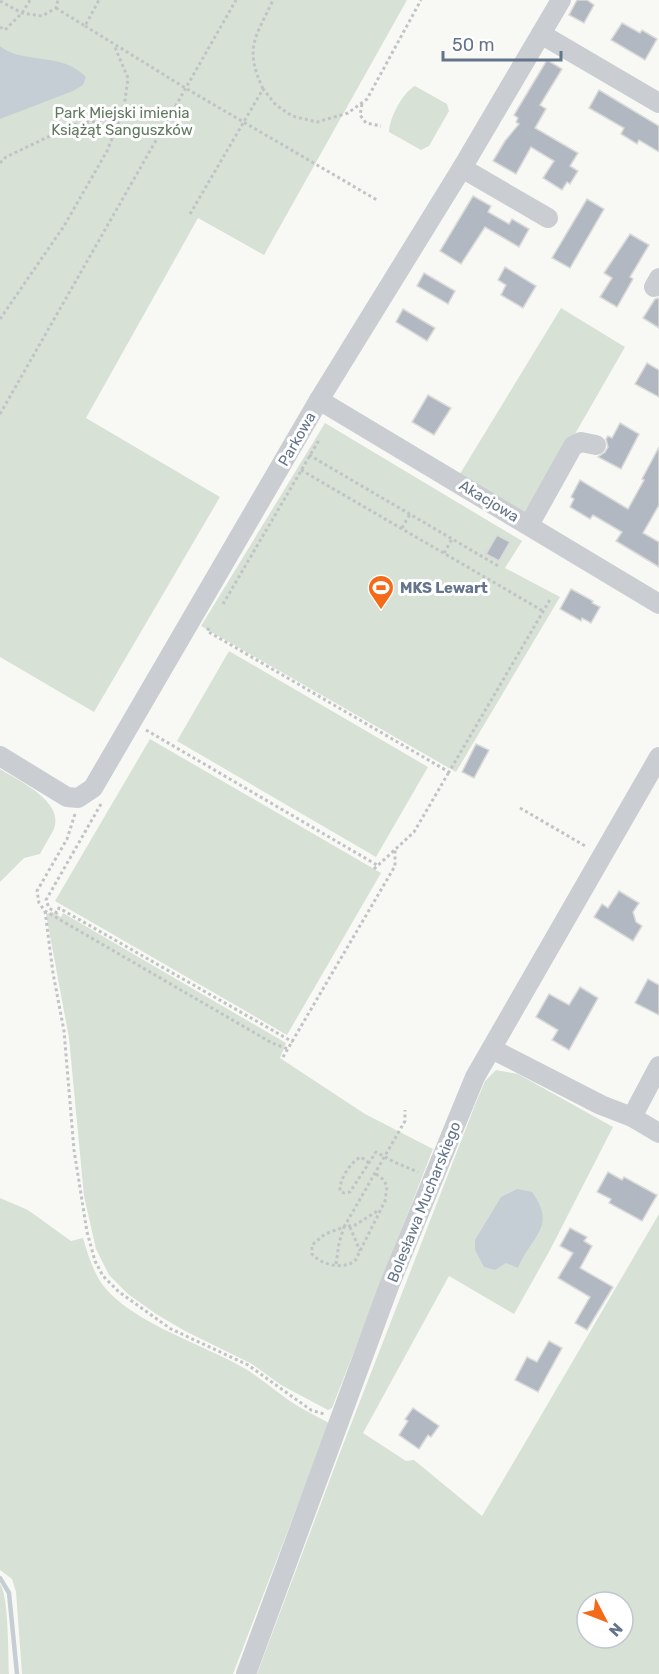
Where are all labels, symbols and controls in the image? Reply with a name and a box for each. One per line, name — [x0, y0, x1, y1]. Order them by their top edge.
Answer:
scale bar — [443, 24, 562, 62]
text: 50 m — [452, 34, 495, 56]
park label: Park Miejski imienia Książąt Sanguszków — [51, 104, 193, 139]
street label: Parkowa — [274, 409, 320, 469]
street label: Akacjowa — [456, 476, 522, 526]
sports icon: MKS Lewart — [366, 573, 396, 611]
place label: MKS Lewart — [400, 579, 488, 597]
street label: Bolesława Mucharskiego — [383, 1119, 465, 1285]
north arrow — [575, 1590, 635, 1650]
text: N — [605, 1619, 627, 1640]

